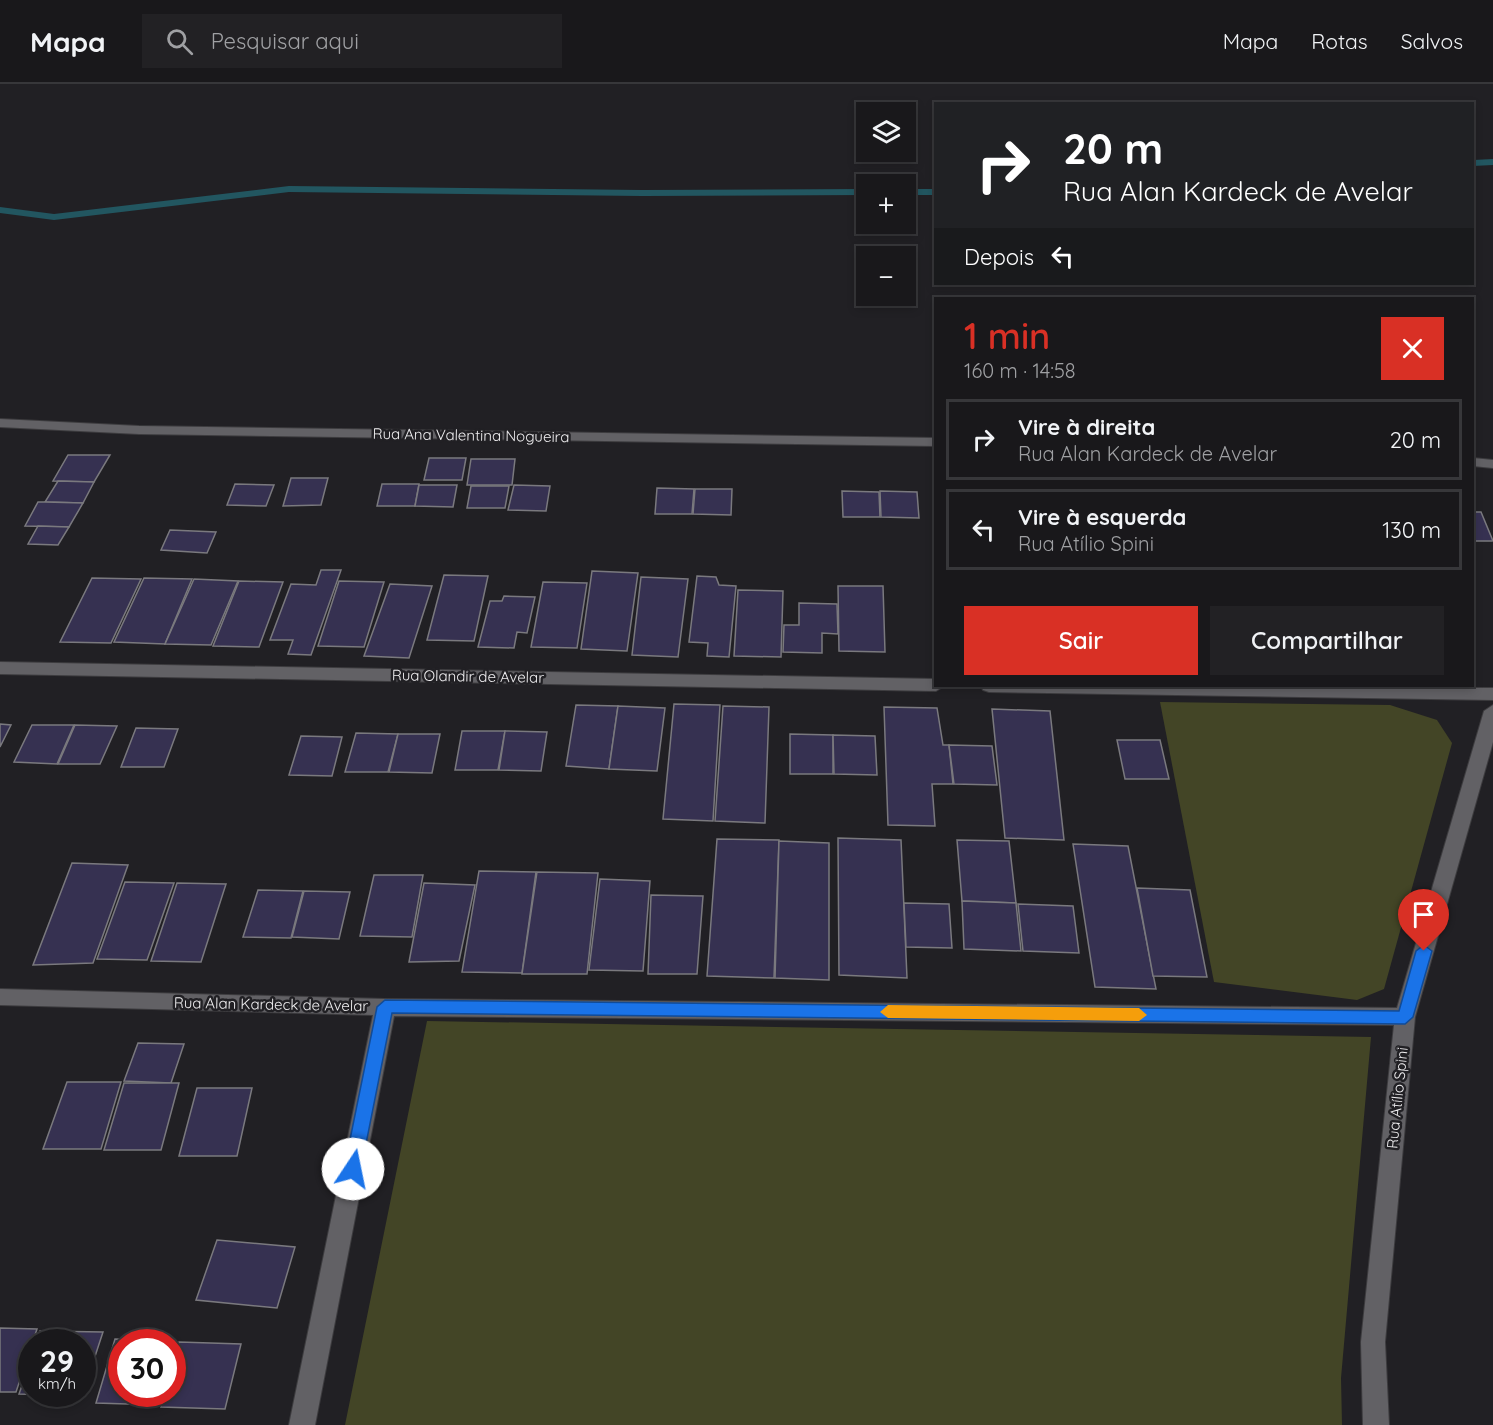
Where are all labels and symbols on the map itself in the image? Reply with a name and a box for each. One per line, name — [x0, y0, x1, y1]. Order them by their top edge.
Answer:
street label: Rua Ana Valentina Nogueira — [372, 424, 570, 446]
street label: Rua Olandir de Avelar — [392, 665, 544, 687]
pin — [1398, 889, 1449, 951]
street label: Rua Alan Kardeck de Avelar — [174, 993, 369, 1015]
street label: Rua Atílio Spini — [1382, 1046, 1412, 1150]
position arrow — [321, 1137, 385, 1201]
speed limit sign: 30 — [108, 1329, 186, 1407]

